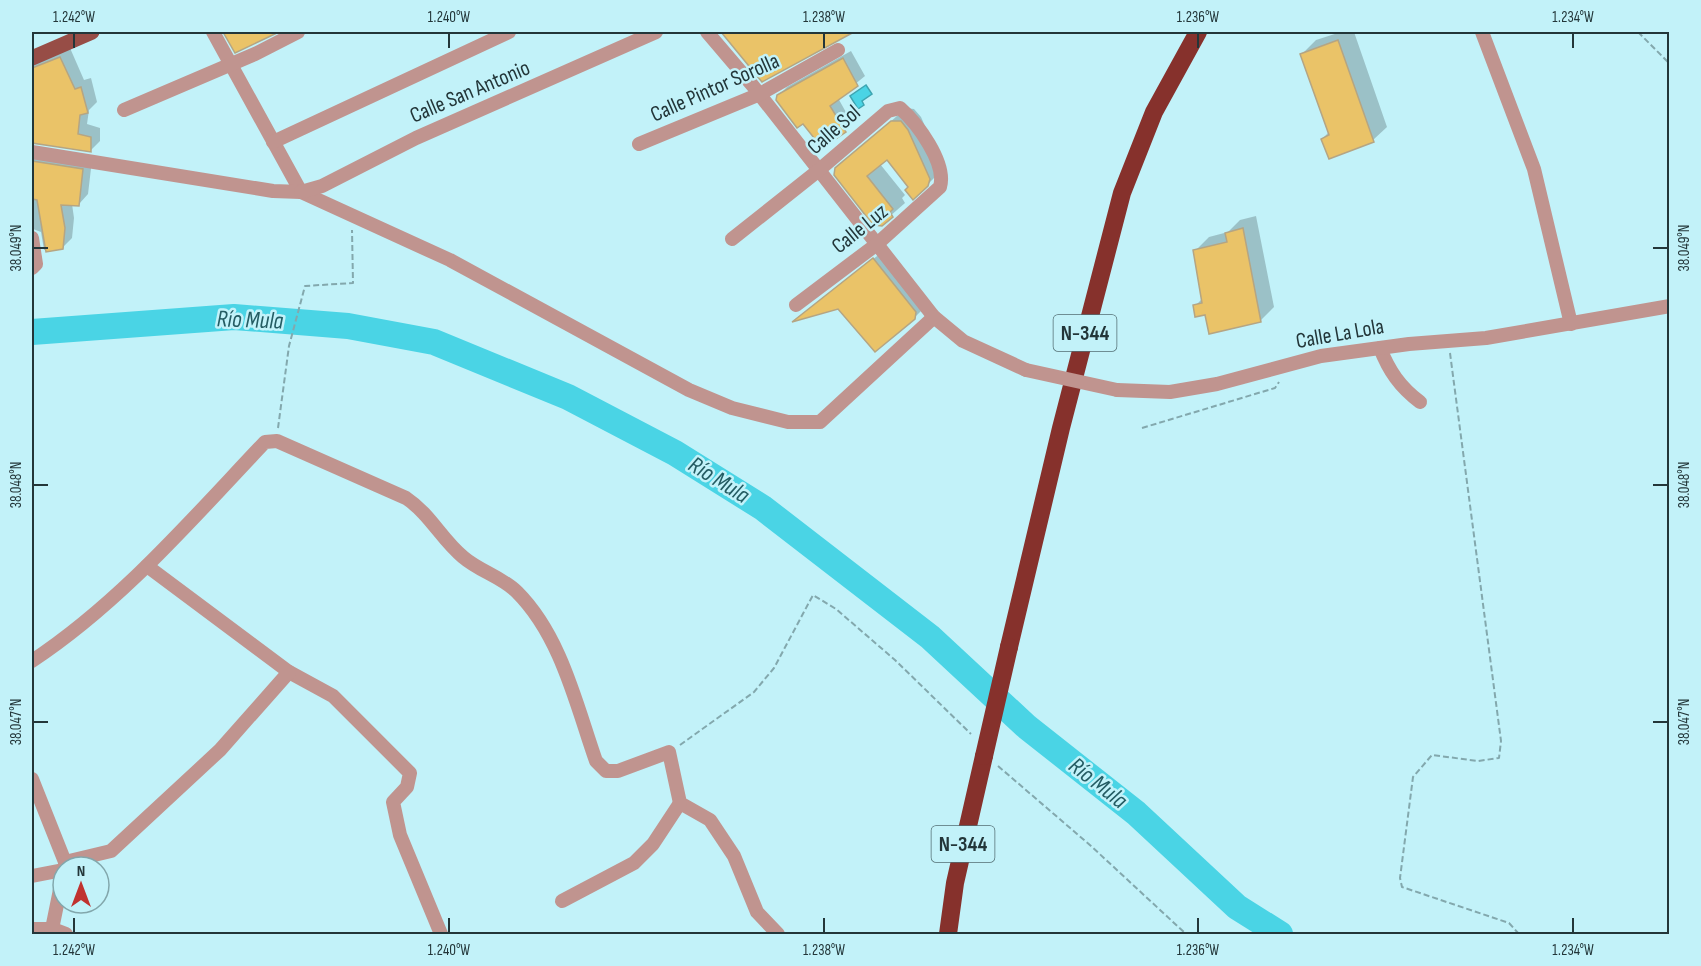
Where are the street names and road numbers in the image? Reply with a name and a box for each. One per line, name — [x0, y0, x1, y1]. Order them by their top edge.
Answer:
street label: Calle Pintor Sorolla — [646, 48, 784, 128]
street label: Calle San Antonio — [406, 55, 534, 129]
street label: Calle Sol — [802, 99, 866, 161]
street label: Calle Luz — [826, 198, 894, 260]
street label: Calle La Lola — [1294, 313, 1386, 355]
road number: N-344 — [1054, 315, 1116, 351]
road number: N-344 — [932, 826, 994, 862]

